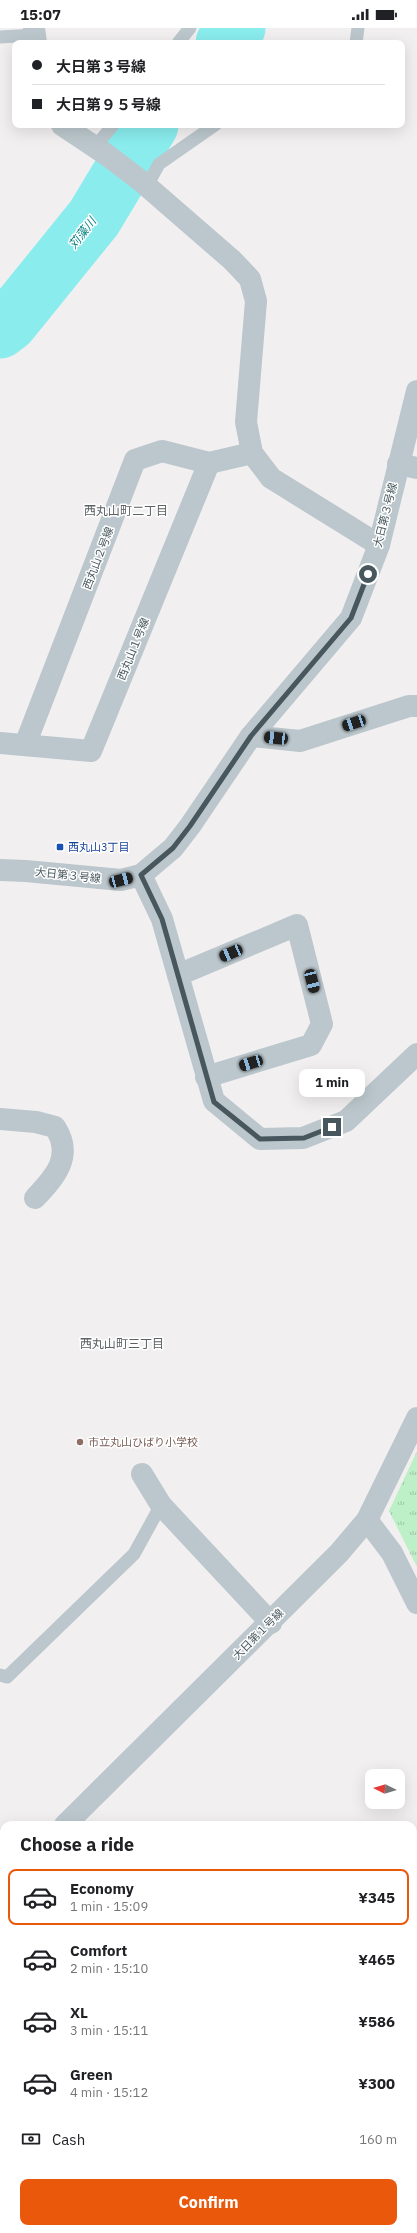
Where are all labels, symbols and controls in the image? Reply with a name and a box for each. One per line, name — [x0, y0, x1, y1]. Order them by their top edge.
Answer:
text: 15:07 — [20, 5, 61, 24]
text: 大日第３号線 — [56, 57, 146, 76]
text: 大日第９５号線 — [56, 95, 161, 114]
water label: 苅藻川 — [65, 213, 100, 252]
street label: 大日第３号線 — [370, 481, 400, 549]
district label: 西丸山町二丁目 — [84, 503, 168, 518]
street label: 西丸山２号線 — [80, 525, 116, 591]
route start — [359, 565, 377, 583]
street label: 西丸山１号線 — [114, 616, 152, 682]
car — [341, 714, 367, 732]
car — [263, 731, 289, 745]
place label: 西丸山3丁目 — [68, 840, 130, 854]
marker: 西丸山3丁目 — [55, 842, 65, 852]
street label: 大日第３号線 — [34, 865, 102, 885]
car — [108, 871, 134, 889]
car — [218, 943, 244, 963]
car — [303, 968, 321, 994]
car — [238, 1054, 264, 1072]
callout: 1 min — [299, 1069, 365, 1097]
text: 1 min — [315, 1074, 349, 1091]
route end — [323, 1118, 341, 1136]
district label: 西丸山町三丁目 — [80, 1336, 164, 1351]
place label: 市立丸山ひばり小学校 — [88, 1435, 198, 1449]
marker: 市立丸山ひばり小学校 — [75, 1437, 85, 1447]
street label: 大日第１号線 — [230, 1606, 286, 1662]
north arrow — [365, 1769, 405, 1809]
map controls — [365, 1769, 405, 1809]
text: Choose a ride — [20, 1833, 134, 1856]
icon: car — [22, 1879, 58, 1915]
text: Economy — [70, 1879, 134, 1898]
text: ¥345 — [358, 1888, 395, 1907]
text: 1 min · 15:09 — [70, 1898, 148, 1915]
icon: car — [22, 1941, 58, 1977]
text: Comfort — [70, 1941, 127, 1960]
text: ¥465 — [358, 1950, 395, 1969]
text: 2 min · 15:10 — [70, 1960, 148, 1977]
icon: car — [22, 2003, 58, 2039]
text: XL — [70, 2003, 88, 2022]
text: ¥586 — [358, 2012, 395, 2031]
text: 3 min · 15:11 — [70, 2022, 148, 2039]
icon: car — [22, 2065, 58, 2101]
text: Green — [70, 2065, 113, 2084]
text: ¥300 — [358, 2074, 395, 2093]
text: 4 min · 15:12 — [70, 2084, 148, 2101]
icon: cash — [20, 2128, 42, 2150]
text: Cash — [52, 2130, 85, 2149]
text: 160 m — [359, 2131, 397, 2148]
button: Confirm — [20, 2179, 397, 2225]

